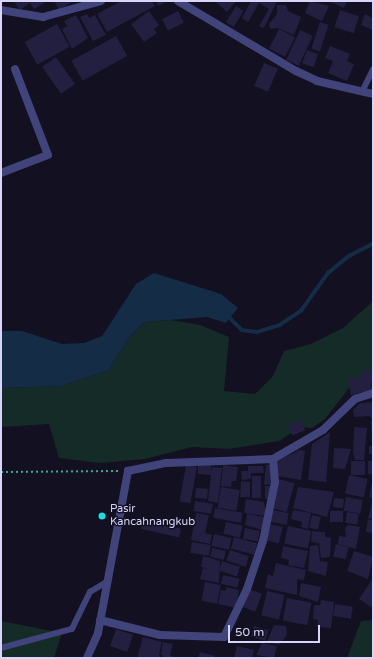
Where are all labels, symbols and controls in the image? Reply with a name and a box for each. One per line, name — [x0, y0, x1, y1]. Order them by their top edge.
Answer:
place label: Pasir Kancahnangkub — [110, 503, 195, 529]
marker: Pasir Kancahnangkub — [97, 511, 107, 521]
scale bar — [230, 617, 322, 643]
text: 50 m — [235, 625, 264, 639]

